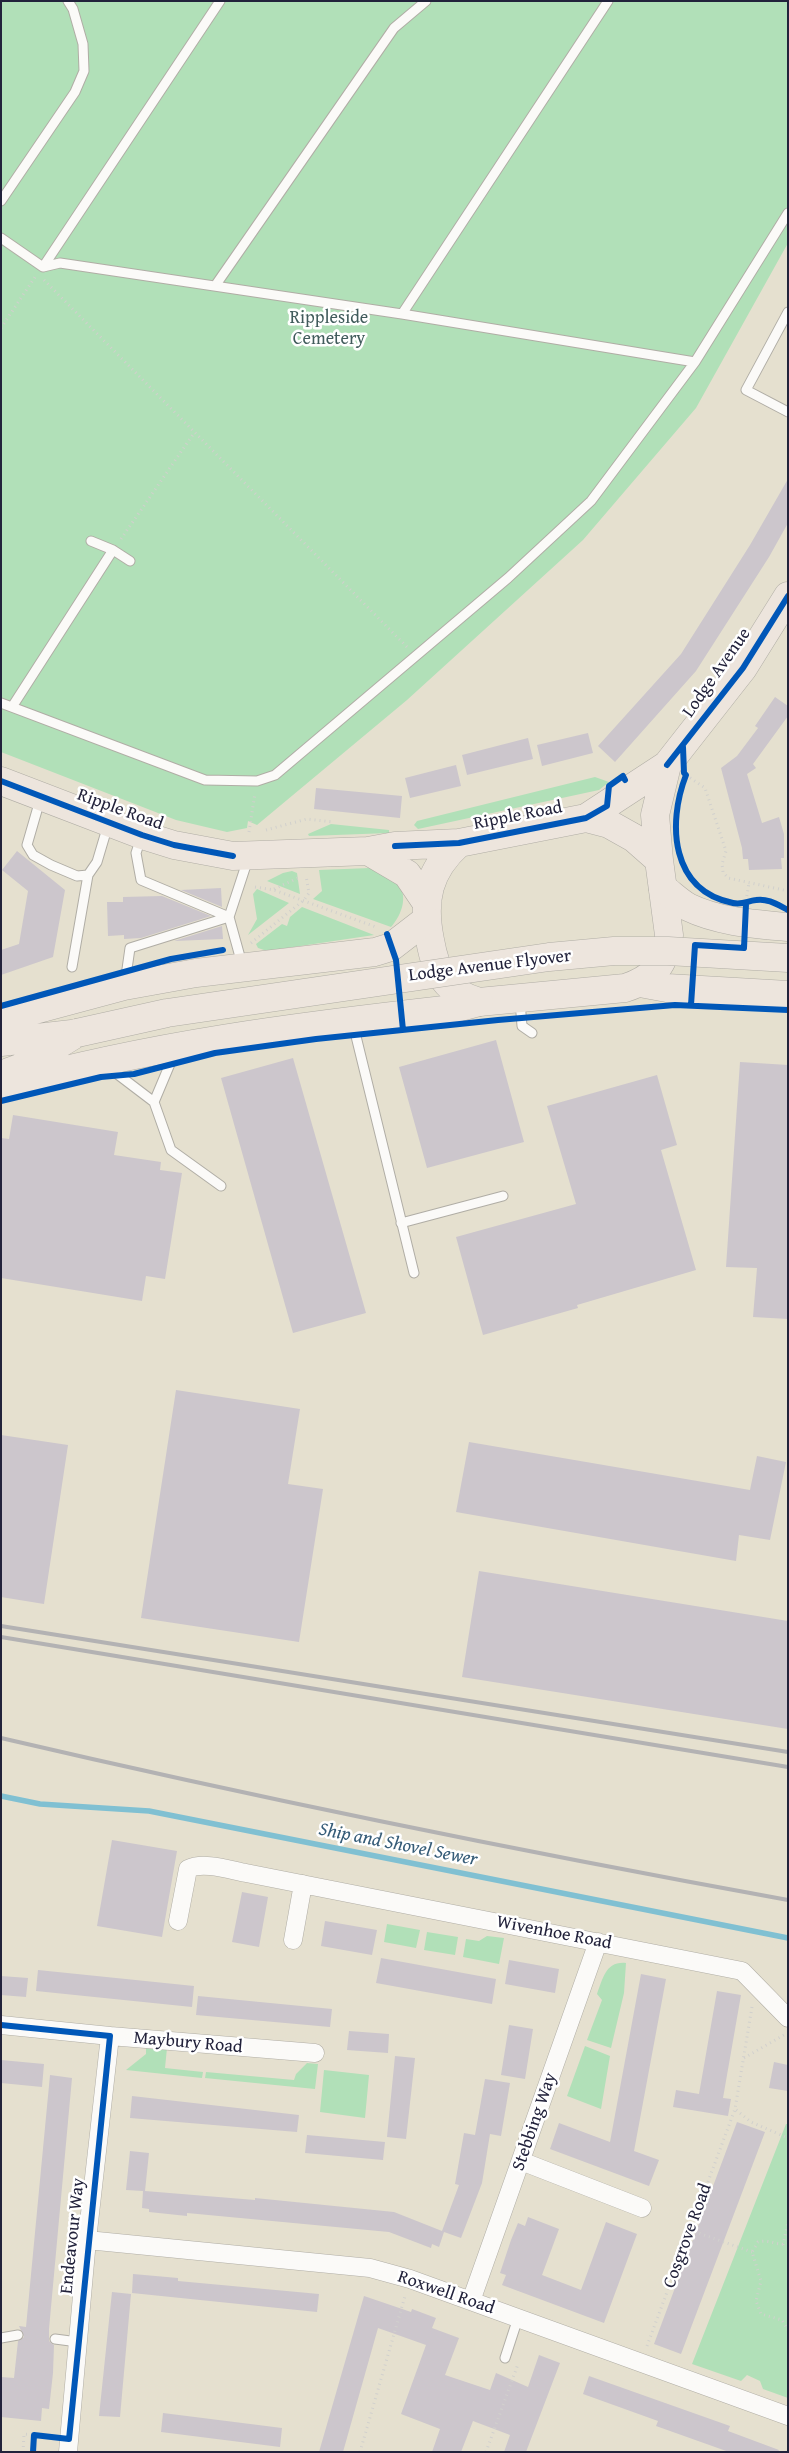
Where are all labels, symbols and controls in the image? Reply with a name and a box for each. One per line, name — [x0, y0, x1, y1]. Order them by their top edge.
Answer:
park label: Rippleside Cemetery — [290, 307, 368, 350]
street label: Lodge Avenue — [678, 624, 756, 722]
street label: Ripple Road — [74, 784, 166, 836]
street label: Ripple Road — [472, 797, 564, 835]
street label: Lodge Avenue Flyover — [407, 945, 573, 987]
water label: Ship and Shovel Sewer — [317, 1818, 479, 1872]
street label: Wivenhoe Road — [495, 1911, 613, 1955]
street label: Maybury Road — [133, 2027, 243, 2059]
street label: Stebbing Way — [508, 2070, 562, 2174]
street label: Endeavour Way — [56, 2177, 90, 2295]
street label: Cosgrove Road — [659, 2181, 717, 2291]
street label: Roxwell Road — [395, 2266, 497, 2320]

